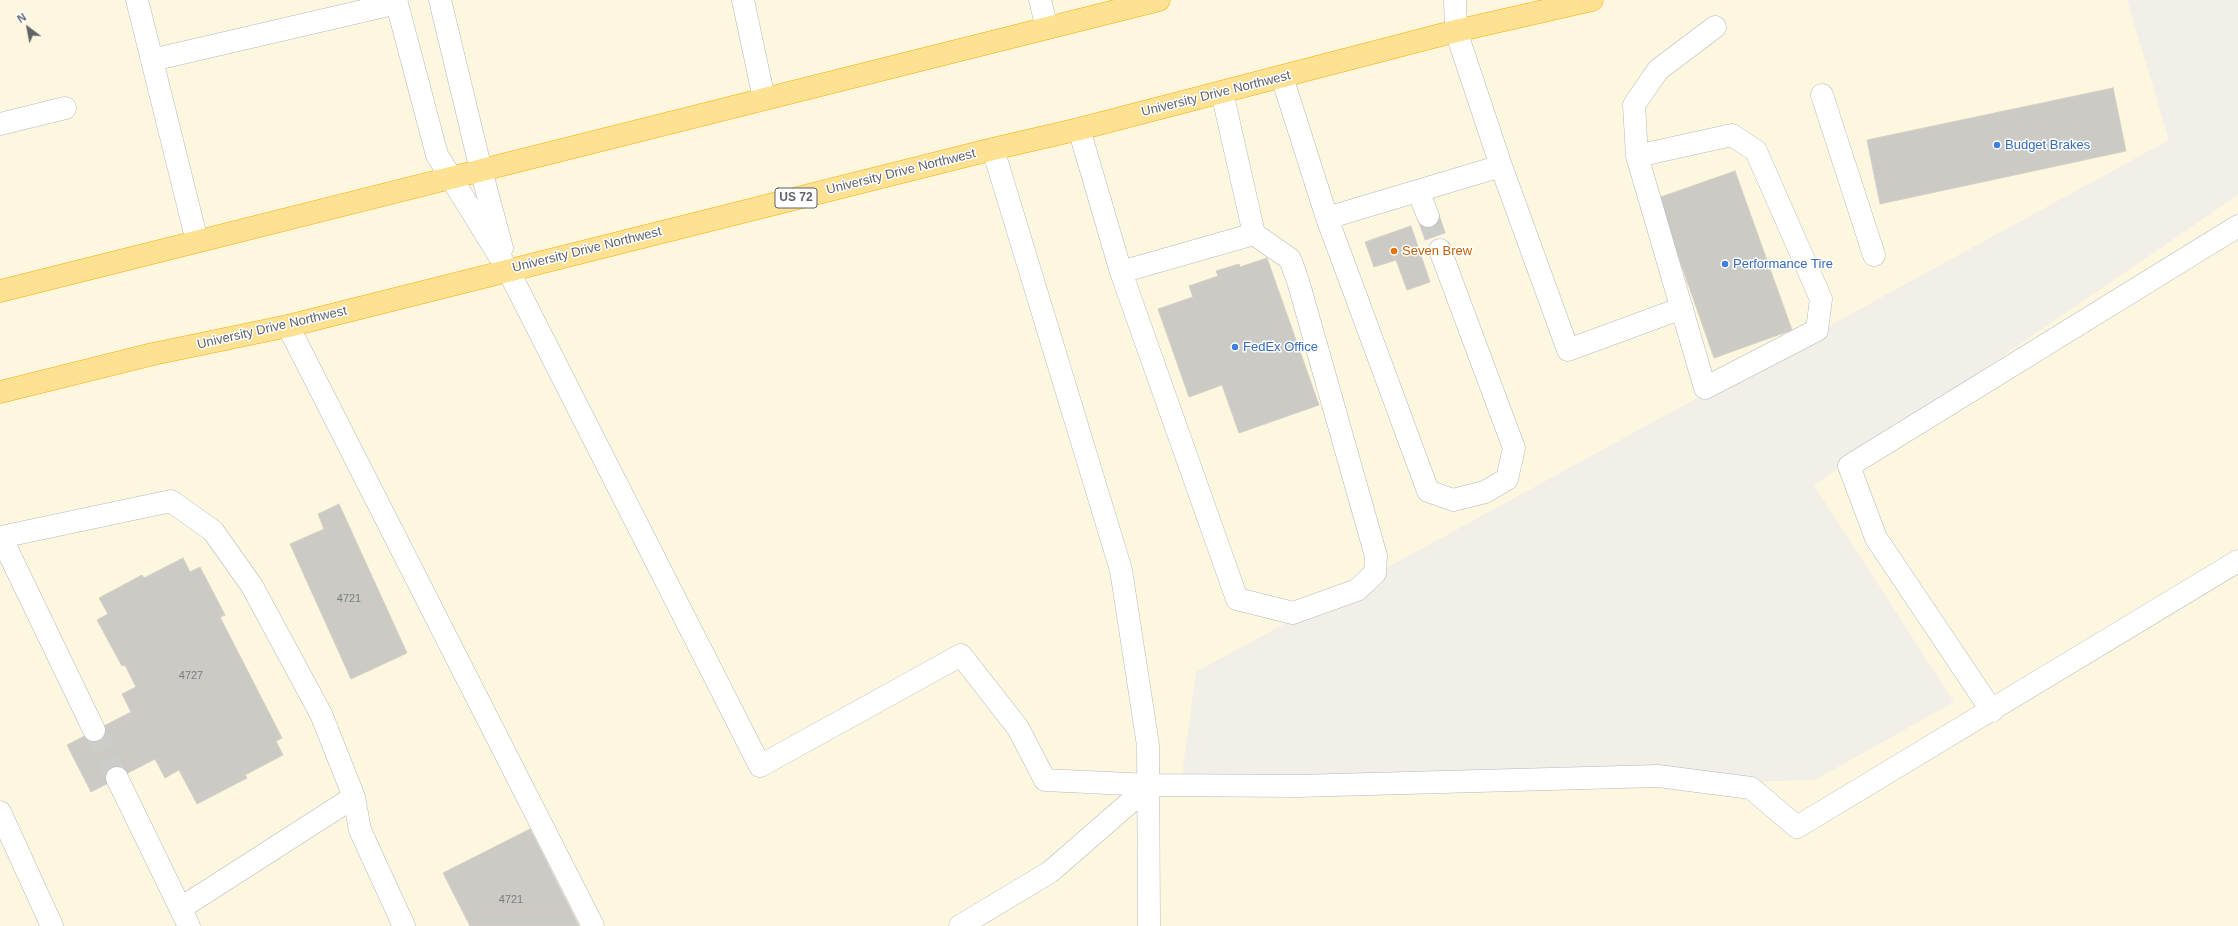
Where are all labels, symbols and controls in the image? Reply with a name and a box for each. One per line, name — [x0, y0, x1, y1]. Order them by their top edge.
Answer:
north arrow — [8, 8, 48, 48]
text: N — [15, 11, 28, 25]
street label: University Drive Northwest — [1140, 68, 1292, 120]
place label: Budget Brakes — [2005, 137, 2090, 153]
marker: Budget Brakes — [1992, 140, 2002, 150]
street label: University Drive Northwest — [825, 146, 977, 198]
road number: US 72 — [775, 188, 817, 208]
street label: University Drive Northwest — [511, 224, 663, 276]
place label: Seven Brew — [1402, 243, 1472, 259]
marker: Seven Brew — [1389, 246, 1399, 256]
place label: Performance Tire — [1733, 256, 1833, 272]
marker: Performance Tire — [1720, 259, 1730, 269]
street label: University Drive Northwest — [196, 303, 348, 353]
place label: FedEx Office — [1243, 339, 1318, 355]
marker: FedEx Office — [1230, 342, 1240, 352]
house number: 4721 — [337, 592, 361, 606]
house number: 4727 — [179, 669, 203, 683]
house number: 4721 — [499, 893, 523, 907]

